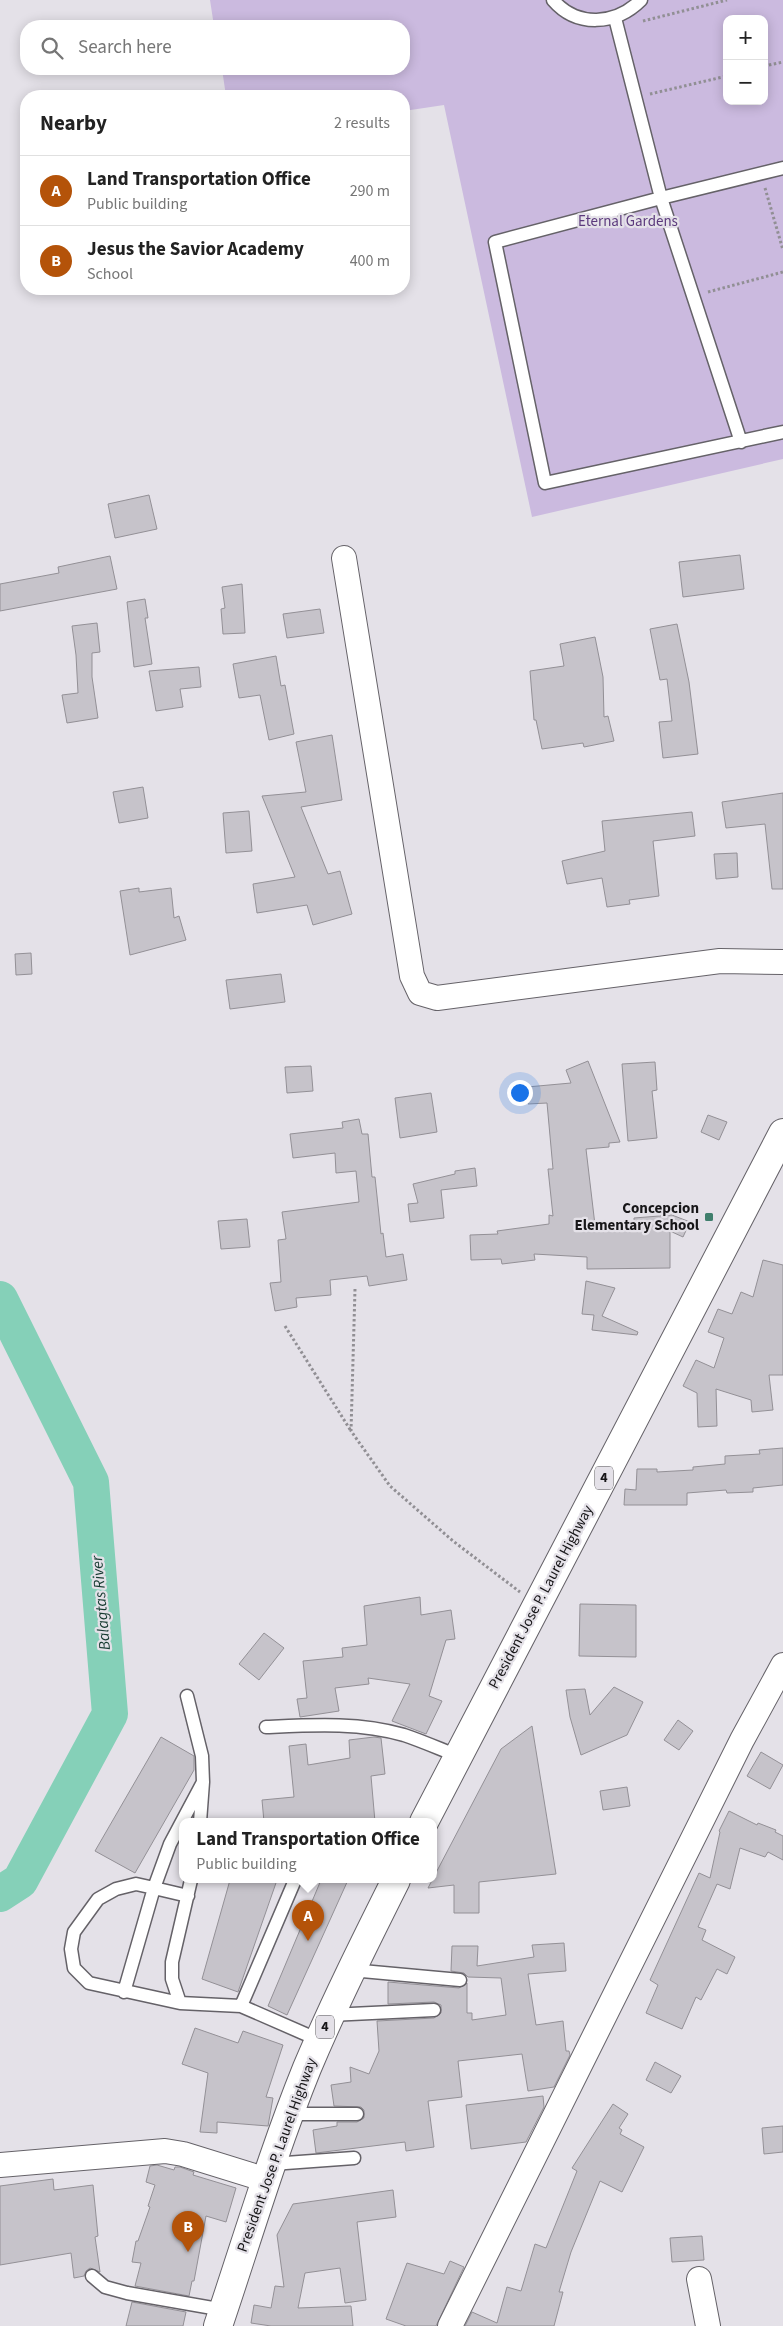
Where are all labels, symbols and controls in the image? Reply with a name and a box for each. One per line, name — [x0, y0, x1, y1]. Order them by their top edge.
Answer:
map controls — [723, 15, 768, 105]
button: + — [723, 15, 768, 60]
search box — [20, 20, 410, 75]
icon: search — [38, 34, 66, 62]
text: Search here — [78, 34, 172, 61]
button: − — [723, 60, 768, 105]
text: Nearby — [40, 108, 107, 138]
text: 2 results — [334, 112, 390, 134]
text: Land Transportation Office — [87, 166, 311, 193]
text: A — [51, 180, 61, 202]
text: 290 m — [350, 180, 390, 202]
text: Public building — [87, 193, 187, 215]
park label: Eternal Gardens — [578, 211, 678, 232]
text: Jesus the Savior Academy — [87, 236, 304, 263]
text: B — [51, 250, 61, 272]
text: 400 m — [350, 250, 390, 272]
text: School — [87, 263, 133, 285]
your location — [507, 1080, 533, 1106]
place label: Concepcion Elementary School — [574, 1198, 700, 1236]
marker: Concepcion Elementary School — [703, 1211, 715, 1223]
road number: 4 — [595, 1466, 613, 1490]
street label: President Jose P. Laurel Highway — [484, 1501, 598, 1693]
water label: Balagtas River — [86, 1553, 116, 1651]
popup — [179, 1818, 437, 1883]
text: Land Transportation Office — [196, 1826, 420, 1853]
text: Public building — [196, 1853, 296, 1875]
pin: A — [292, 1900, 324, 1941]
road number: 4 — [316, 2015, 334, 2038]
street label: President Jose P. Laurel Highway — [232, 2055, 322, 2255]
pin: B — [172, 2211, 204, 2252]

